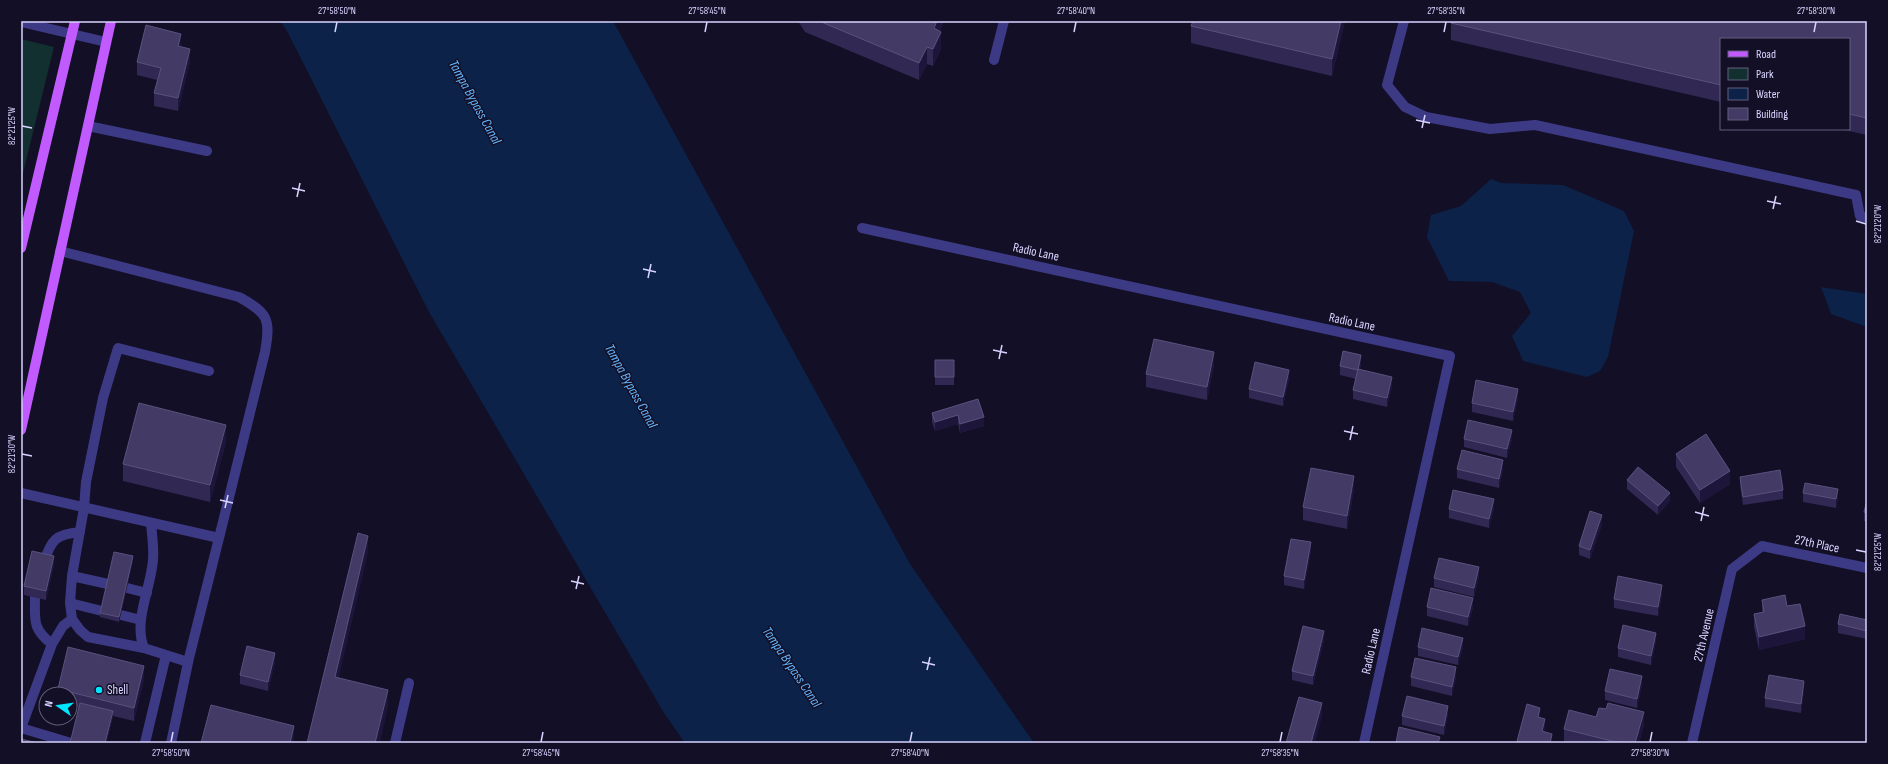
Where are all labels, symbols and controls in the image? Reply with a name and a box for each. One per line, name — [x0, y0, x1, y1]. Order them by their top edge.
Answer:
text: 27°58'50"N — [318, 5, 356, 17]
text: 27°58'45"N — [688, 5, 726, 17]
text: 27°58'40"N — [1057, 5, 1095, 17]
text: 27°58'35"N — [1427, 5, 1465, 17]
text: 27°58'30"N — [1797, 5, 1835, 17]
legend — [1720, 38, 1850, 130]
text: Road — [1756, 47, 1776, 62]
water label: Tampa Bypass Canal — [445, 57, 505, 147]
text: Park — [1756, 67, 1774, 82]
text: Water — [1756, 87, 1780, 102]
text: 82°21'25"W — [6, 106, 18, 145]
text: Building — [1756, 107, 1788, 122]
text: 82°21'20"W — [1872, 204, 1884, 243]
street label: Radio Lane — [1011, 239, 1061, 265]
street label: Radio Lane — [1327, 309, 1377, 335]
water label: Tampa Bypass Canal — [601, 341, 661, 431]
text: 82°21'30"W — [6, 434, 18, 473]
street label: 27th Place — [1793, 531, 1841, 557]
text: 82°21'25"W — [1872, 532, 1884, 571]
street label: 27th Avenue — [1690, 607, 1718, 663]
water label: Tampa Bypass Canal — [759, 623, 825, 711]
street label: Radio Lane — [1358, 626, 1384, 676]
place label: Shell — [107, 682, 128, 698]
marker: Shell — [94, 685, 104, 695]
north arrow — [38, 686, 78, 726]
text: N — [42, 699, 56, 708]
text: 27°58'50"N — [152, 747, 190, 759]
text: 27°58'45"N — [522, 747, 560, 759]
text: 27°58'40"N — [891, 747, 929, 759]
text: 27°58'35"N — [1261, 747, 1299, 759]
text: 27°58'30"N — [1631, 747, 1669, 759]

